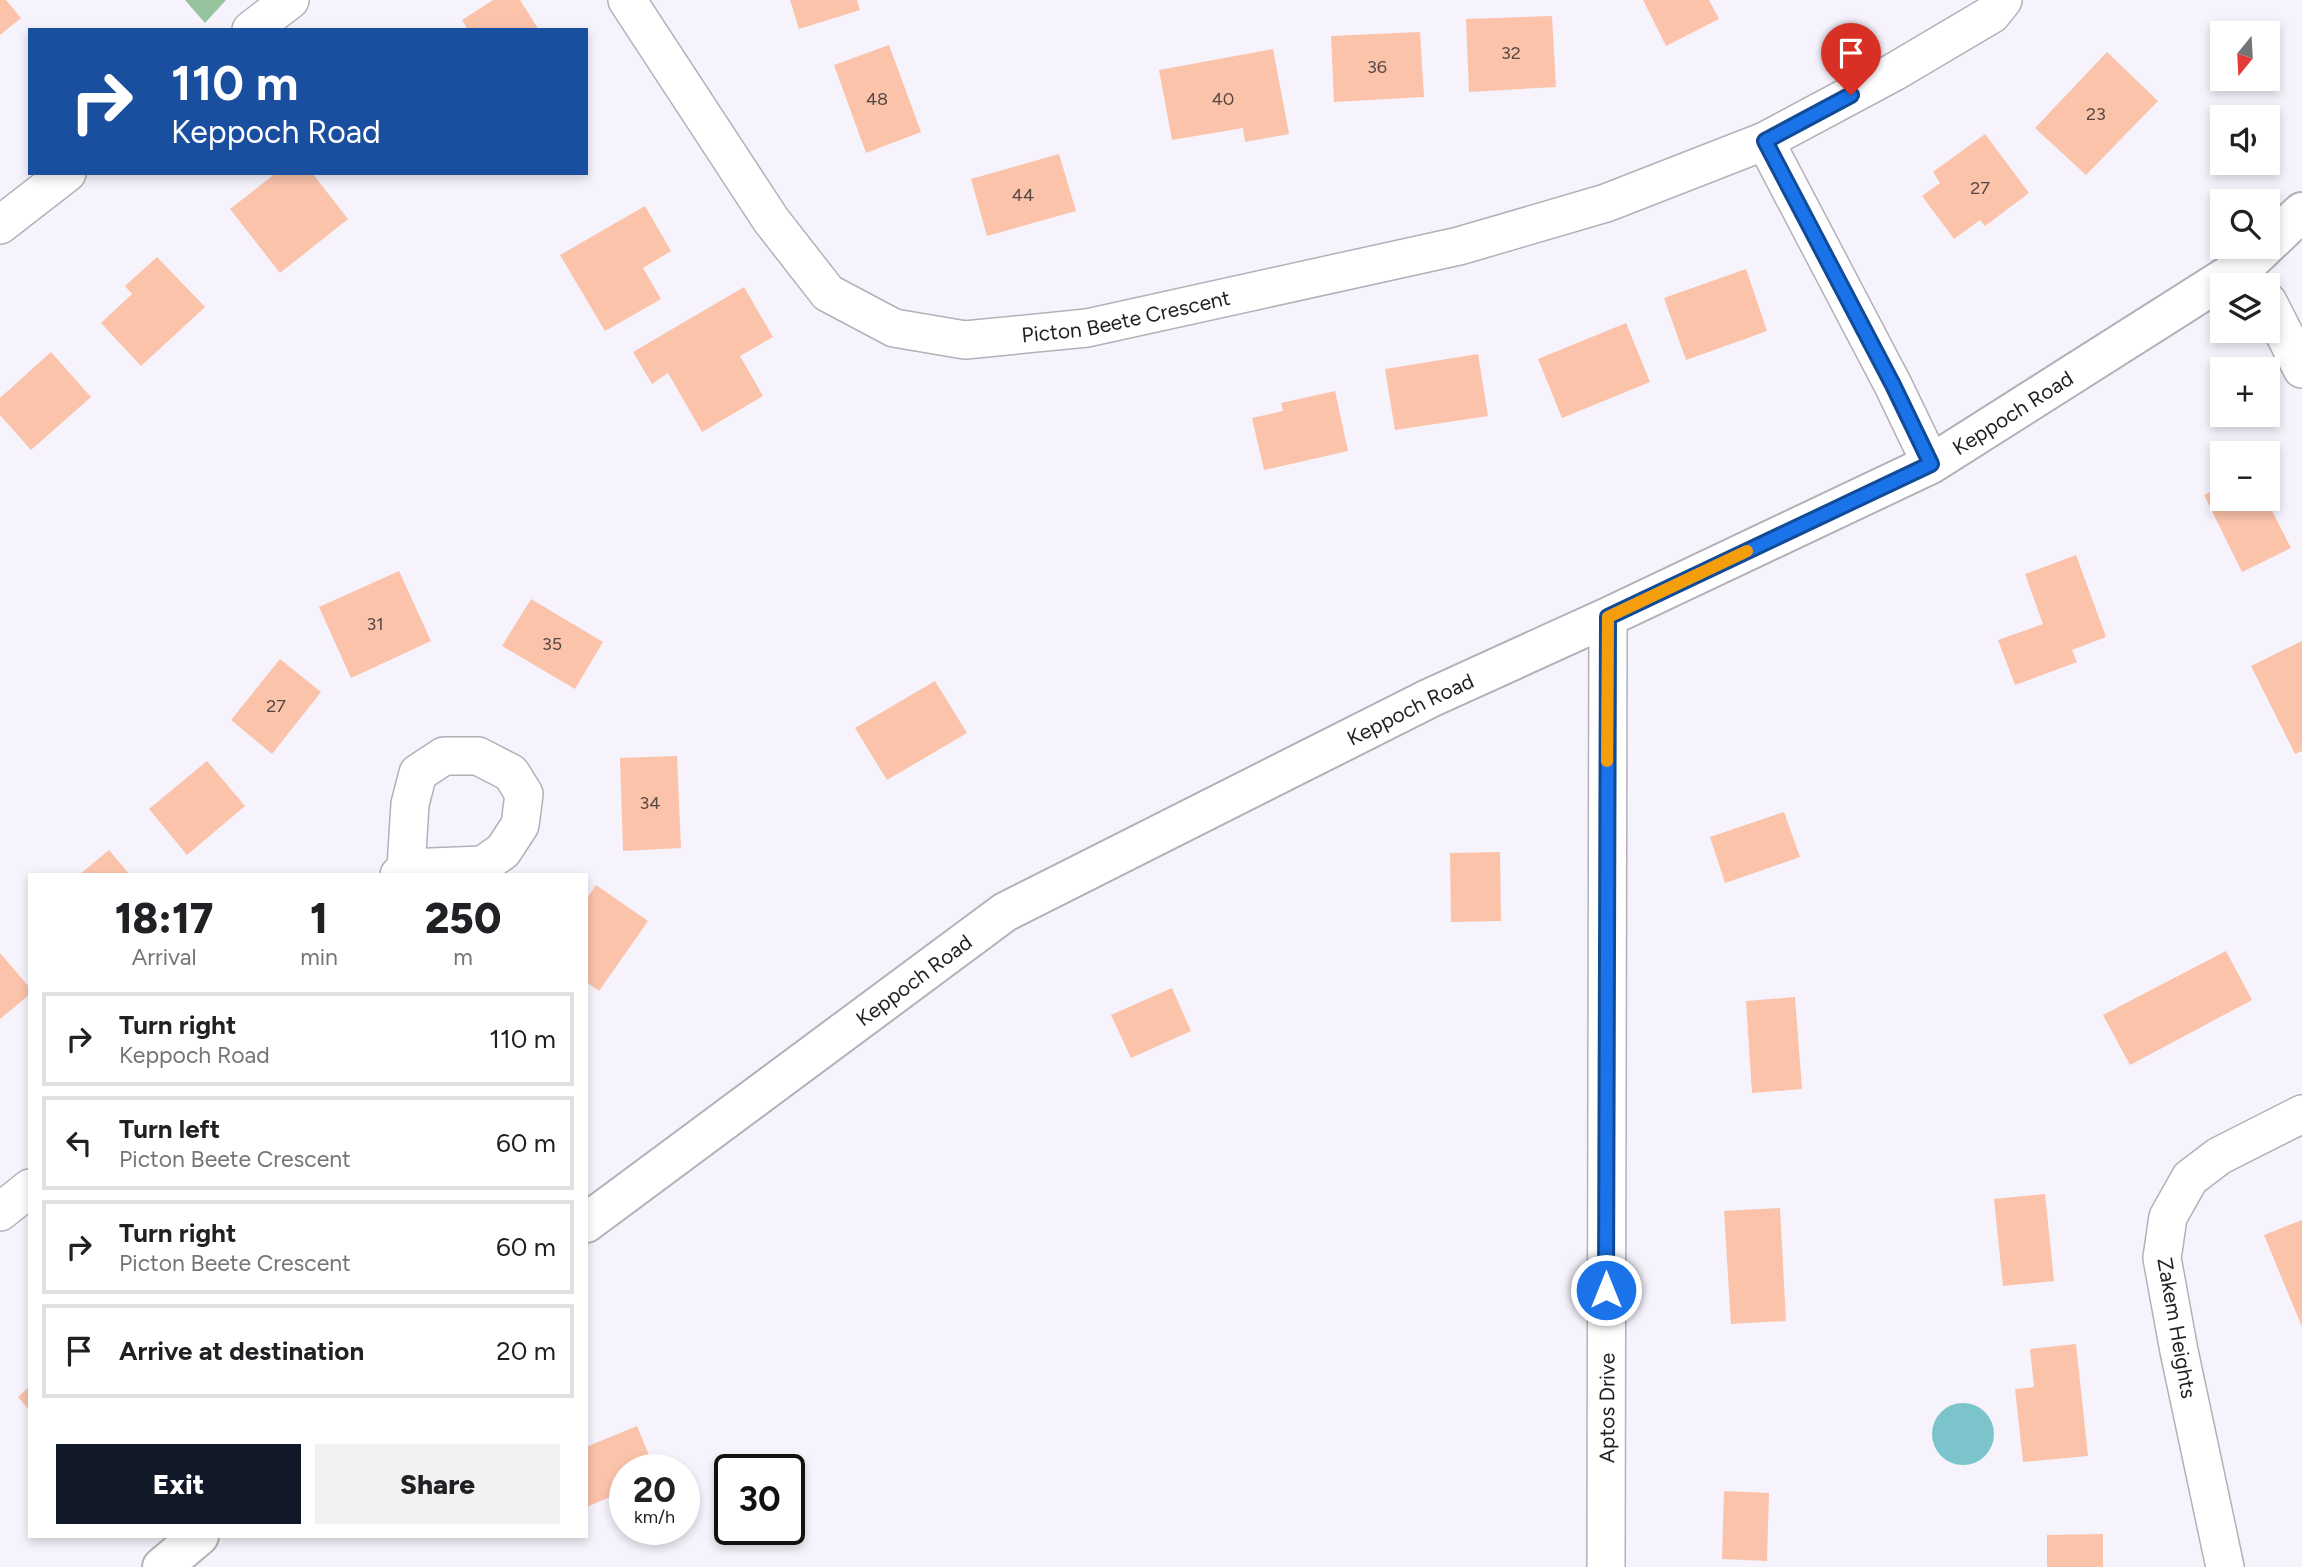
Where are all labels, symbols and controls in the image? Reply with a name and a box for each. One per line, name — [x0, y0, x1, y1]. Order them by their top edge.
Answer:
north arrow — [2210, 21, 2280, 91]
map controls — [2210, 21, 2280, 511]
pin — [1821, 23, 1881, 95]
icon: arrive — [1832, 34, 1870, 72]
house number: 32 — [1501, 42, 1521, 64]
text: 110 m — [171, 53, 299, 112]
icon: right — [56, 56, 147, 147]
house number: 36 — [1367, 56, 1387, 78]
house number: 48 — [866, 88, 888, 110]
house number: 40 — [1212, 88, 1234, 110]
house number: 23 — [2086, 103, 2106, 125]
button: sound — [2210, 105, 2280, 175]
text: Keppoch Road — [171, 113, 381, 151]
house number: 27 — [1970, 177, 1990, 199]
house number: 44 — [1012, 184, 1034, 206]
button: search — [2210, 189, 2280, 259]
button: layers — [2210, 273, 2280, 343]
street label: Picton Beete Crescent — [1020, 284, 1232, 347]
button: + — [2210, 357, 2280, 427]
street label: Keppoch Road — [1948, 365, 2077, 460]
button: − — [2210, 441, 2280, 511]
house number: 31 — [366, 613, 384, 635]
house number: 35 — [542, 633, 562, 655]
street label: Keppoch Road — [1343, 667, 1477, 750]
house number: 27 — [266, 695, 286, 717]
house number: 34 — [640, 792, 660, 814]
text: 18:17 — [115, 893, 213, 944]
text: 1 — [310, 893, 328, 944]
text: 250 — [425, 893, 501, 944]
street label: Keppoch Road — [851, 929, 976, 1031]
text: Arrival — [132, 943, 197, 971]
text: min — [300, 943, 338, 971]
text: m — [453, 943, 473, 971]
text: Turn right — [119, 1009, 236, 1041]
icon: right — [60, 1020, 98, 1058]
text: 110 m — [489, 1023, 556, 1055]
text: Keppoch Road — [119, 1041, 270, 1069]
text: Turn left — [119, 1113, 220, 1145]
icon: left — [60, 1124, 98, 1162]
text: 60 m — [496, 1127, 556, 1159]
text: Picton Beete Crescent — [119, 1145, 351, 1173]
text: Turn right — [119, 1217, 236, 1249]
icon: right — [60, 1228, 98, 1266]
text: 60 m — [496, 1231, 556, 1263]
text: Picton Beete Crescent — [119, 1249, 351, 1277]
position arrow — [1569, 1253, 1643, 1327]
street label: Zakem Heights — [2152, 1256, 2202, 1400]
icon: arrive — [60, 1332, 98, 1370]
text: Arrive at destination — [119, 1335, 364, 1367]
text: 20 m — [496, 1335, 556, 1367]
street label: Aptos Drive — [1594, 1353, 1619, 1463]
button: Exit — [56, 1444, 301, 1524]
button: Share — [315, 1444, 560, 1524]
speed limit sign: 30 — [714, 1454, 805, 1545]
text: 20 — [633, 1469, 676, 1511]
text: km/h — [634, 1506, 675, 1528]

